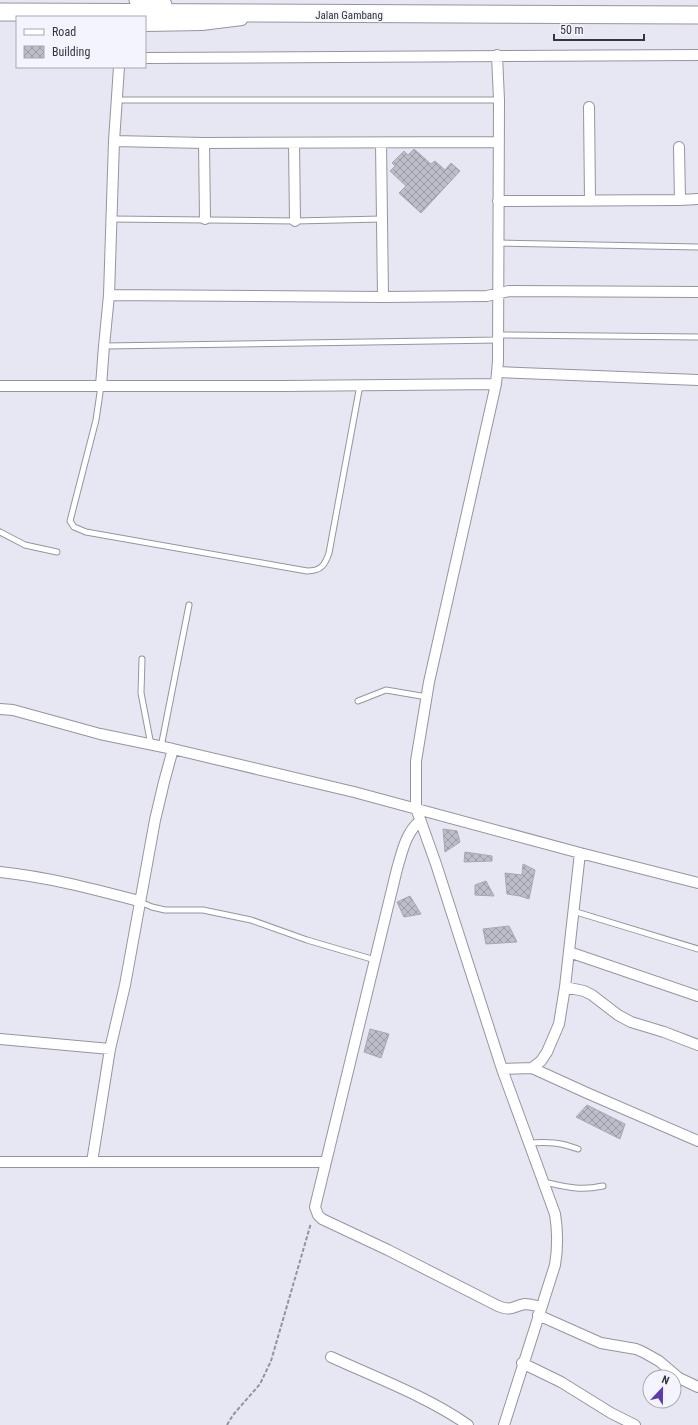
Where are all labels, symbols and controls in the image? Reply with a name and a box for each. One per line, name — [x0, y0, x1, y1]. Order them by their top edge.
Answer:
street label: Jalan Gambang — [315, 9, 383, 22]
legend — [16, 16, 146, 68]
scale bar — [554, 16, 644, 42]
text: 50 m — [560, 23, 584, 37]
text: Road — [52, 25, 76, 39]
text: Building — [52, 45, 90, 59]
north arrow — [642, 1369, 682, 1409]
text: N — [660, 1373, 671, 1388]

